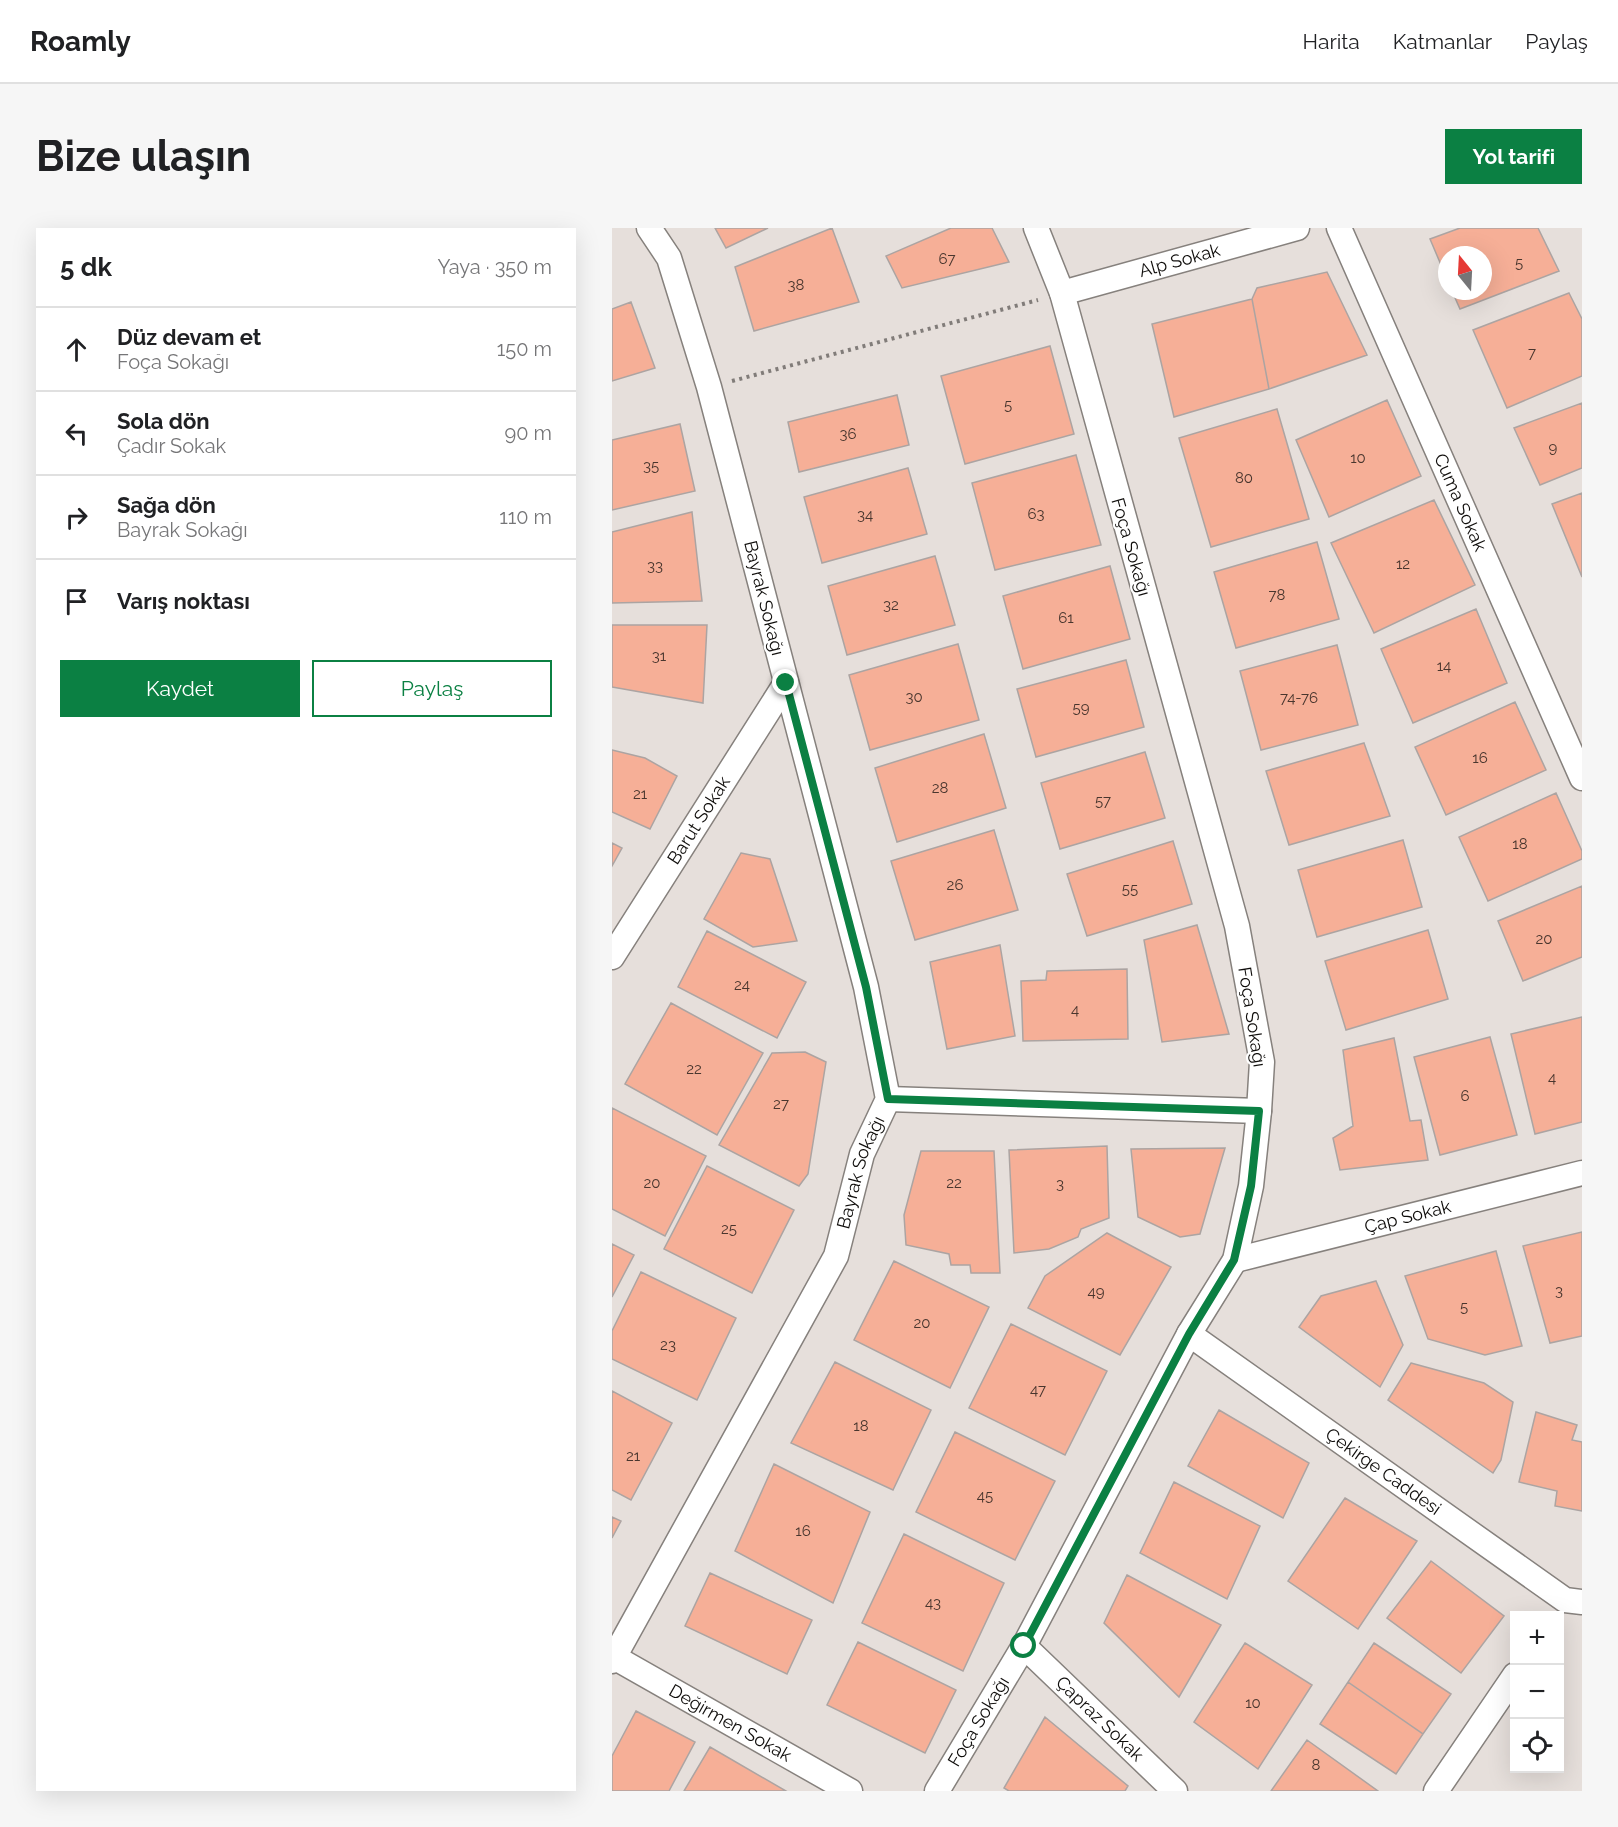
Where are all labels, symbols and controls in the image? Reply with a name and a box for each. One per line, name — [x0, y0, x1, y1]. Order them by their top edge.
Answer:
text: Roamly — [30, 25, 131, 58]
text: Harita — [1303, 29, 1360, 54]
text: Katmanlar — [1393, 29, 1492, 54]
text: Paylaş — [1525, 29, 1588, 54]
button: Yol tarifi — [1445, 129, 1582, 184]
text: Bize ulaşın — [36, 132, 251, 181]
street label: Alp Sokak — [1137, 239, 1223, 281]
north arrow — [1438, 246, 1492, 300]
house number: 67 — [938, 250, 956, 268]
text: 5 dk — [60, 252, 112, 282]
house number: 5 — [1515, 254, 1523, 272]
text: Yaya · 350 m — [437, 255, 552, 279]
house number: 38 — [788, 276, 805, 294]
text: Düz devam et — [117, 324, 261, 350]
icon: ahead — [60, 333, 93, 366]
text: 150 m — [497, 337, 552, 361]
house number: 7 — [1528, 344, 1536, 362]
text: Foça Sokağı — [117, 350, 229, 374]
house number: 5 — [1004, 396, 1012, 414]
text: Sola dön — [117, 408, 210, 434]
icon: left — [60, 417, 93, 450]
text: 90 m — [505, 421, 552, 445]
house number: 36 — [839, 425, 857, 443]
text: Çadır Sokak — [117, 434, 226, 458]
house number: 9 — [1549, 439, 1558, 457]
house number: 10 — [1350, 449, 1366, 467]
street label: Cuma Sokak — [1430, 450, 1492, 555]
house number: 35 — [643, 457, 659, 475]
house number: 80 — [1235, 469, 1253, 487]
text: Sağa dön — [117, 492, 216, 518]
street label: Foça Sokağı — [1107, 495, 1155, 598]
icon: right — [60, 501, 93, 534]
text: 110 m — [499, 505, 552, 529]
house number: 63 — [1027, 505, 1045, 523]
house number: 34 — [857, 506, 873, 524]
text: Bayrak Sokağı — [117, 518, 248, 542]
street label: Bayrak Sokağı — [740, 538, 789, 657]
house number: 12 — [1396, 555, 1410, 573]
house number: 33 — [647, 557, 663, 575]
icon: arrive — [60, 585, 93, 618]
house number: 78 — [1269, 586, 1286, 604]
text: Varış noktası — [117, 588, 250, 614]
house number: 32 — [883, 596, 899, 614]
house number: 61 — [1058, 609, 1074, 627]
house number: 31 — [652, 647, 667, 665]
house number: 14 — [1437, 657, 1451, 675]
button: Kaydet — [60, 660, 300, 717]
button: Paylaş — [312, 660, 552, 717]
route end — [772, 669, 798, 695]
house number: 30 — [905, 688, 923, 706]
house number: 74-76 — [1280, 689, 1318, 707]
house number: 59 — [1073, 699, 1090, 717]
house number: 16 — [1472, 749, 1488, 767]
street label: Barut Sokak — [663, 772, 734, 868]
house number: 28 — [932, 779, 948, 797]
house number: 21 — [633, 785, 648, 803]
house number: 57 — [1095, 792, 1111, 810]
house number: 18 — [1512, 835, 1528, 853]
house number: 26 — [947, 876, 963, 894]
house number: 55 — [1122, 880, 1138, 898]
house number: 20 — [1536, 930, 1553, 948]
street label: Foça Sokağı — [1234, 965, 1271, 1068]
house number: 24 — [734, 976, 750, 994]
house number: 4 — [1071, 1001, 1079, 1019]
house number: 22 — [686, 1060, 702, 1078]
house number: 4 — [1548, 1069, 1556, 1087]
house number: 6 — [1460, 1087, 1470, 1105]
house number: 27 — [773, 1095, 789, 1113]
street label: Bayrak Sokağı — [832, 1112, 888, 1231]
house number: 20 — [644, 1174, 661, 1192]
house number: 22 — [946, 1174, 962, 1192]
house number: 3 — [1056, 1175, 1064, 1193]
street label: Çap Sokak — [1362, 1195, 1453, 1237]
house number: 25 — [721, 1220, 737, 1238]
house number: 3 — [1555, 1282, 1563, 1300]
house number: 49 — [1088, 1283, 1105, 1301]
house number: 5 — [1460, 1298, 1468, 1316]
house number: 20 — [914, 1314, 931, 1332]
house number: 23 — [660, 1336, 676, 1354]
house number: 47 — [1030, 1381, 1046, 1399]
house number: 18 — [853, 1417, 869, 1435]
street label: Çekirge Caddesi — [1322, 1423, 1445, 1519]
house number: 21 — [626, 1447, 641, 1465]
house number: 45 — [977, 1487, 993, 1505]
house number: 16 — [795, 1522, 811, 1540]
house number: 43 — [925, 1594, 941, 1612]
map controls — [1510, 1611, 1564, 1773]
button: + — [1510, 1611, 1564, 1665]
route start — [1010, 1632, 1036, 1658]
button: − — [1510, 1665, 1564, 1719]
street label: Çapraz Sokak — [1052, 1672, 1149, 1766]
street label: Foça Sokağı — [943, 1673, 1013, 1770]
street label: Değirmen Sokak — [666, 1680, 796, 1766]
house number: 10 — [1245, 1694, 1261, 1712]
button: locate — [1510, 1719, 1564, 1773]
house number: 8 — [1312, 1756, 1321, 1774]

